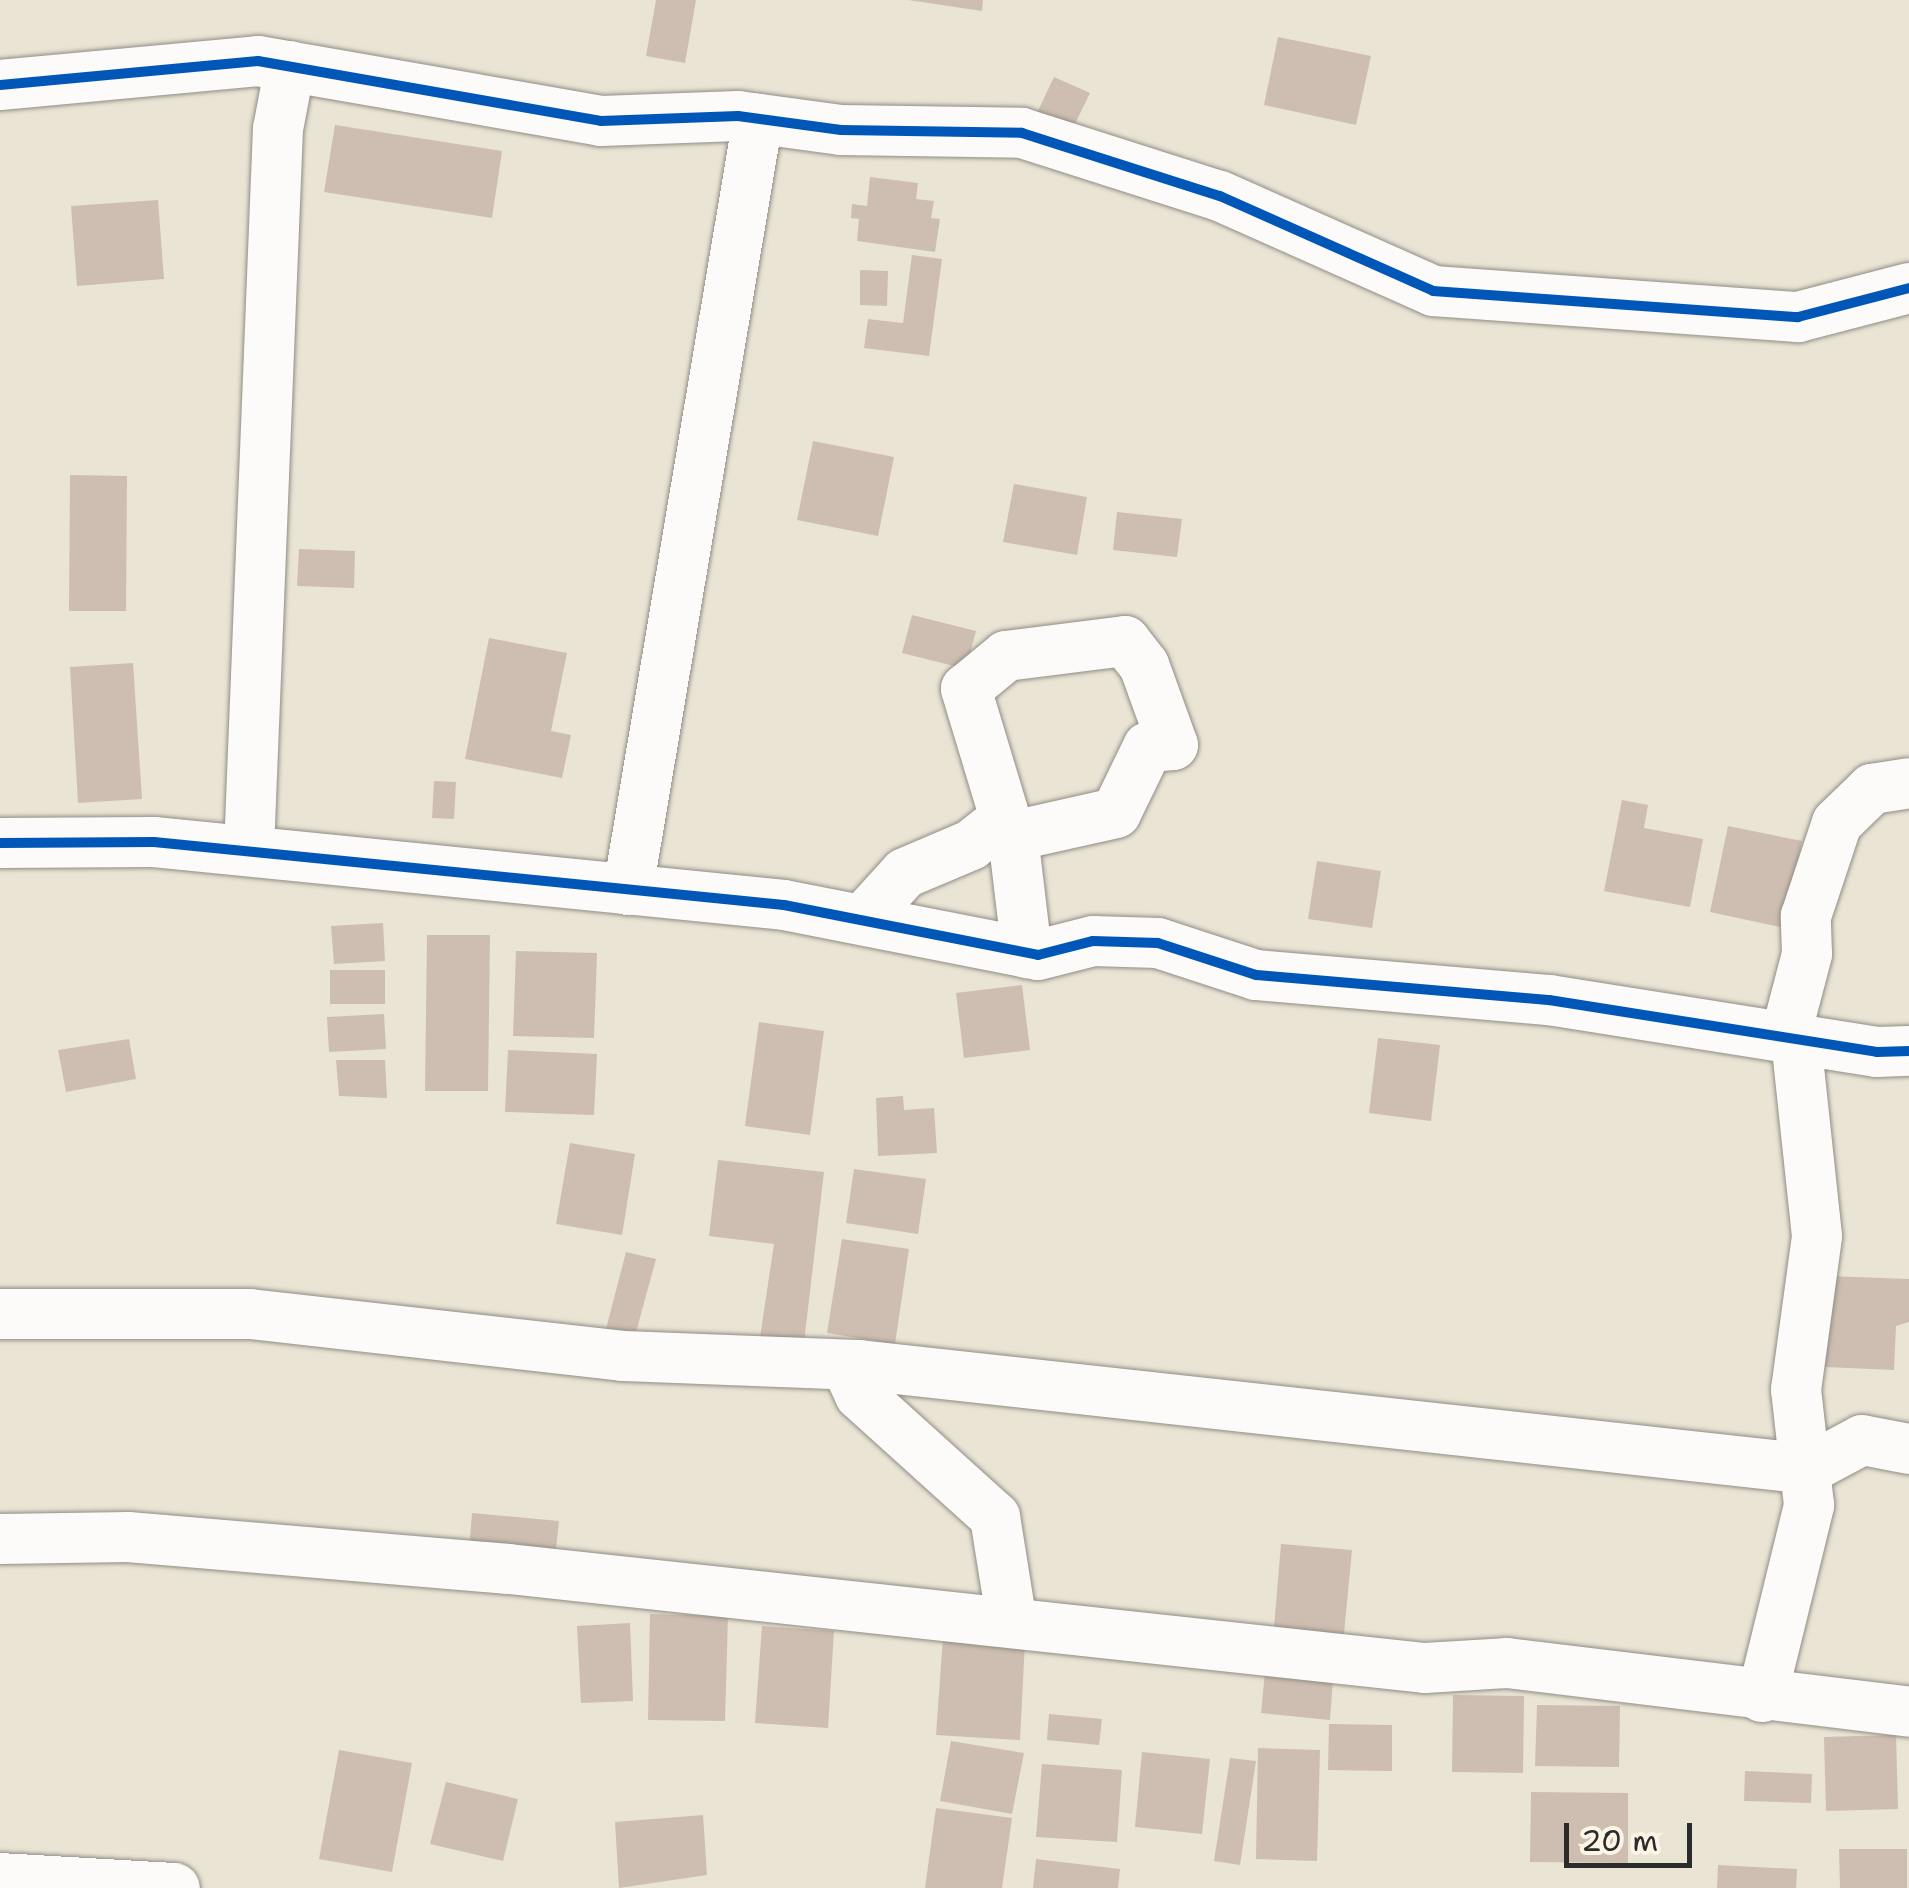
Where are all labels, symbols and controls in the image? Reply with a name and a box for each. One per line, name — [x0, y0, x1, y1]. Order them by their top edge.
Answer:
scale bar — [1569, 1803, 1696, 1865]
text: 20 m — [1581, 1820, 1658, 1861]

